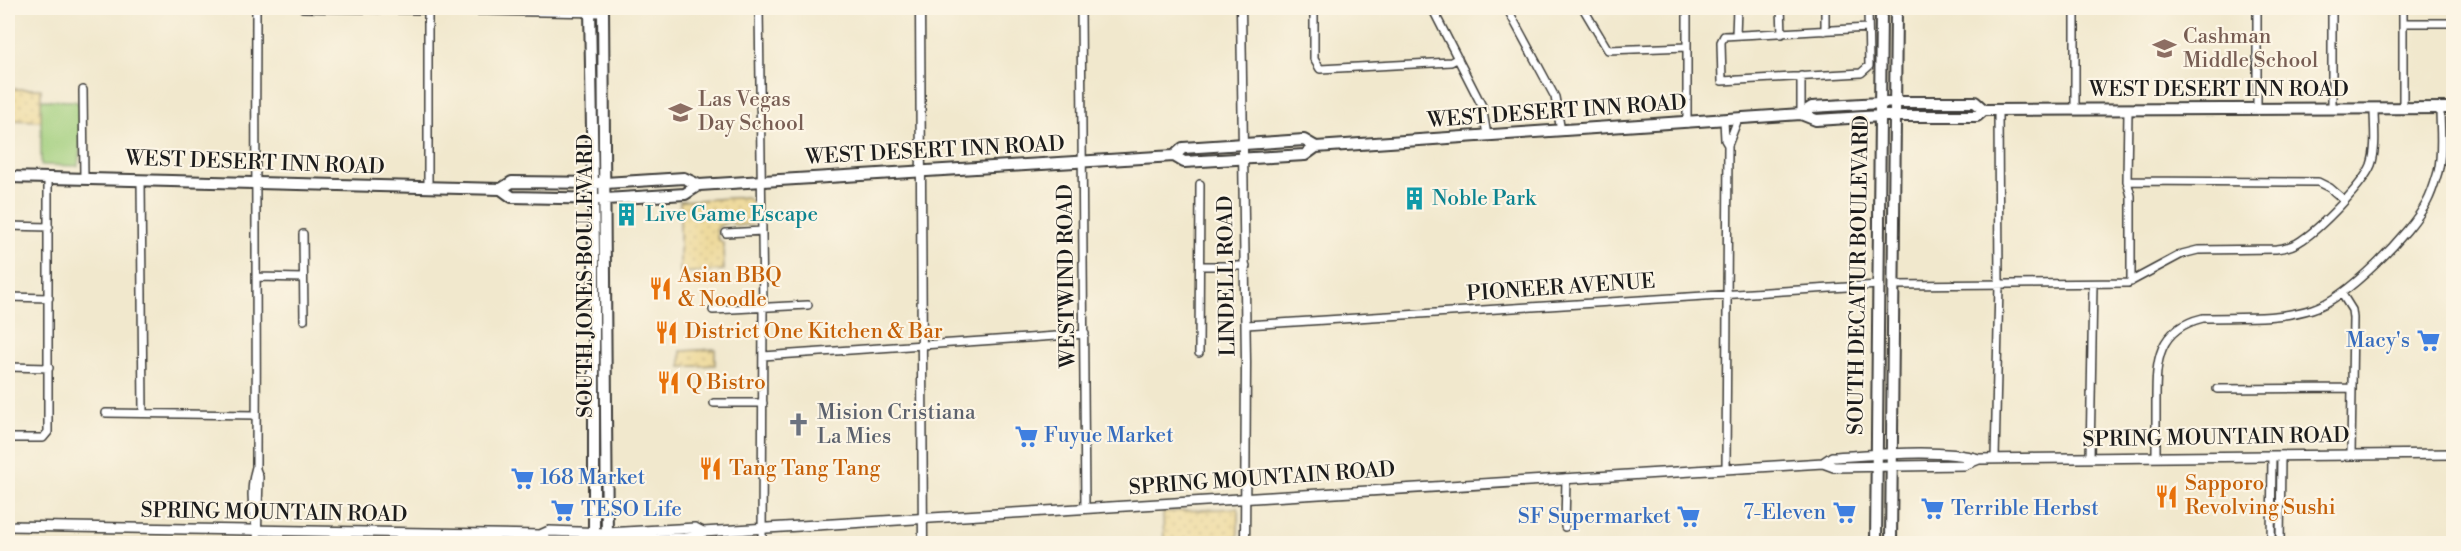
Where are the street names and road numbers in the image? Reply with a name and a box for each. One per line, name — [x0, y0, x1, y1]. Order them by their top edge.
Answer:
street label: WEST DESERT INN ROAD — [2088, 77, 2349, 103]
street label: WEST DESERT INN ROAD — [1426, 90, 1687, 134]
street label: SOUTH DECATUR BOULEVARD — [1843, 115, 1875, 435]
street label: WEST DESERT INN ROAD — [804, 131, 1065, 171]
street label: SOUTH JONES BOULEVARD — [573, 134, 599, 418]
street label: WEST DESERT INN ROAD — [124, 145, 385, 181]
street label: WESTWIND ROAD — [1052, 184, 1082, 369]
street label: LINDELL ROAD — [1213, 195, 1241, 357]
street label: PIONEER AVENUE — [1466, 268, 1656, 308]
street label: SPRING MOUNTAIN ROAD — [2082, 423, 2350, 453]
street label: SPRING MOUNTAIN ROAD — [1128, 457, 1396, 501]
street label: SPRING MOUNTAIN ROAD — [140, 498, 408, 528]

